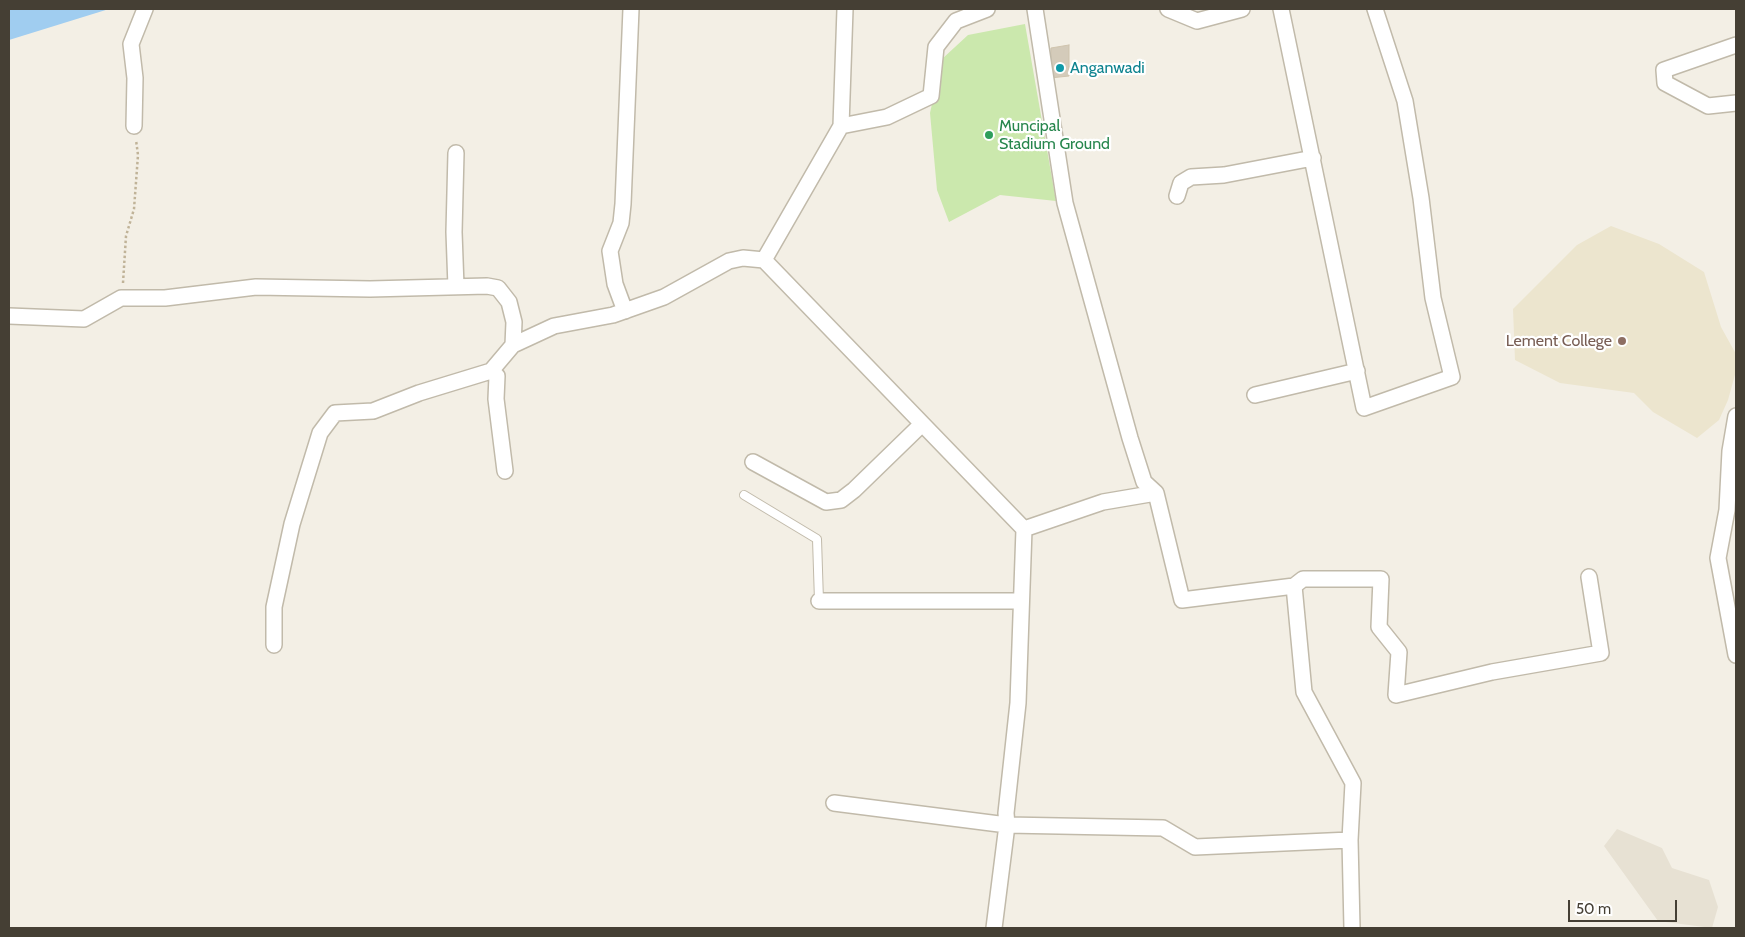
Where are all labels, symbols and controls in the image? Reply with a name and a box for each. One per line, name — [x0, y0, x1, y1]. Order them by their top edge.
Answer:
place label: Anganwadi — [1070, 58, 1145, 78]
marker: Anganwadi — [1054, 62, 1066, 74]
place label: Muncipal Stadium Ground — [999, 116, 1110, 154]
marker: Muncipal Stadium Ground — [983, 129, 995, 141]
place label: Lement College — [1506, 331, 1612, 351]
marker: Lement College — [1616, 335, 1628, 347]
scale bar — [1570, 890, 1679, 922]
text: 50 m — [1576, 900, 1611, 918]

